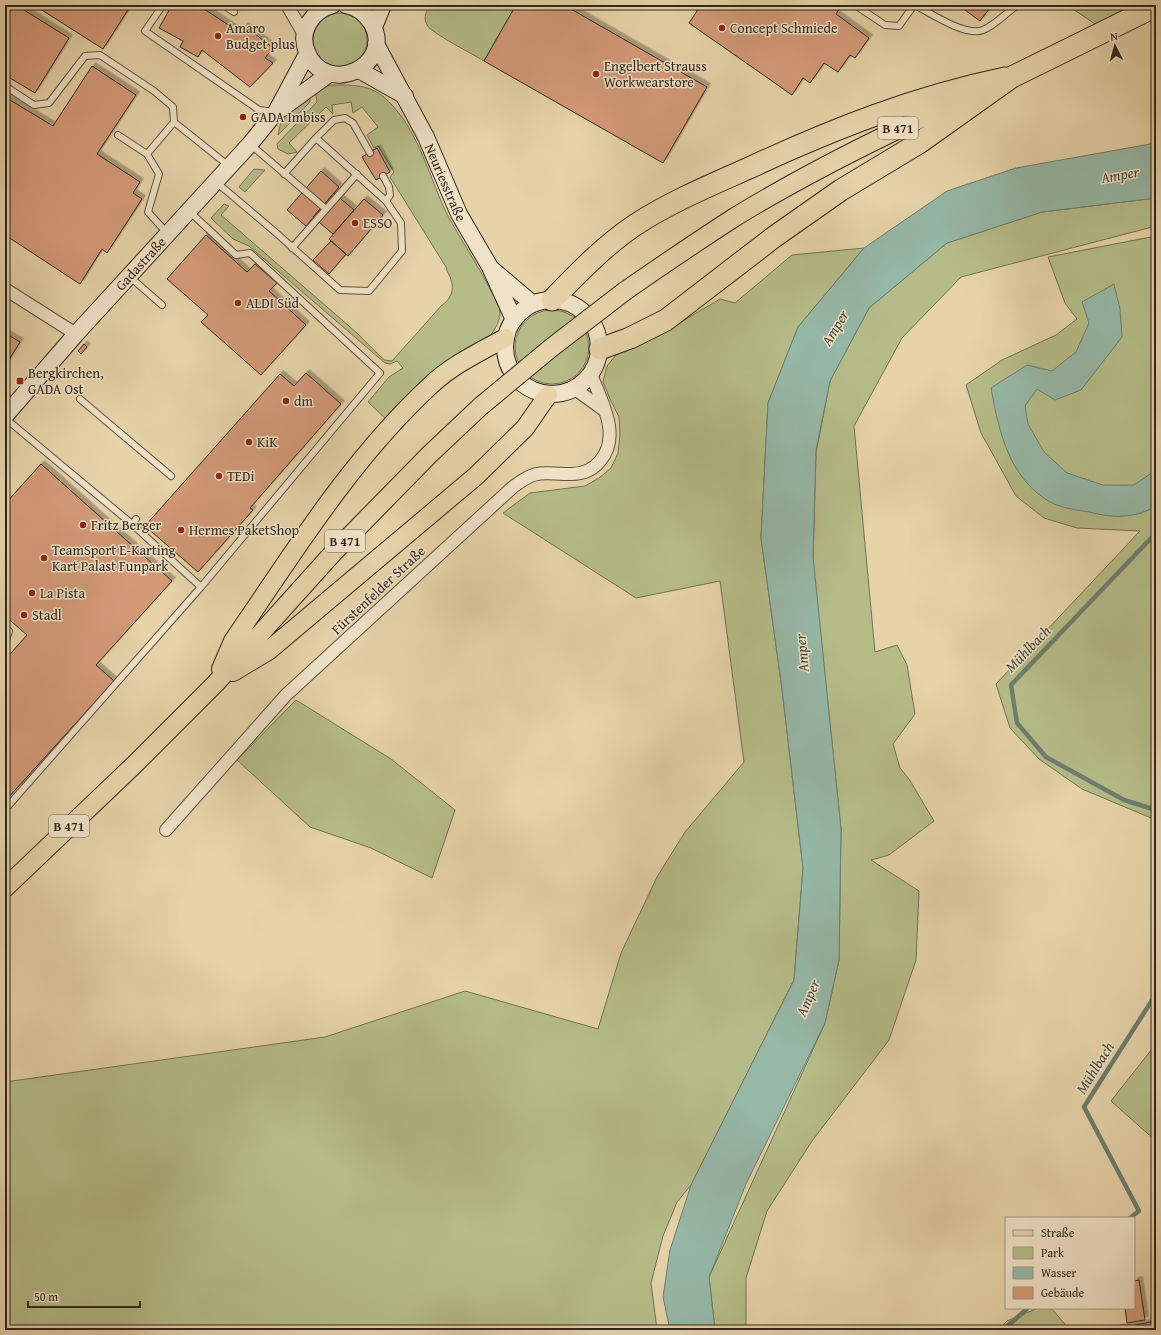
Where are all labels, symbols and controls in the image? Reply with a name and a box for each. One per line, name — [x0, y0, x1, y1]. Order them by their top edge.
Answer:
place label: Amaro Budget plus — [226, 18, 295, 54]
place label: Concept Schmiede — [730, 18, 838, 38]
marker: Concept Schmiede — [717, 23, 727, 33]
north arrow — [1095, 26, 1135, 66]
text: N — [1109, 28, 1119, 44]
marker: Amaro Budget plus — [213, 31, 223, 41]
place label: Engelbert Strauss Workwearstore — [604, 56, 707, 92]
marker: Engelbert Strauss Workwearstore — [591, 69, 601, 79]
place label: GADA Imbiss — [251, 107, 325, 127]
marker: GADA Imbiss — [238, 112, 248, 122]
road number: B 471 — [878, 117, 918, 139]
street label: Neuriesstraße — [420, 140, 471, 225]
water label: Amper — [1098, 161, 1141, 188]
place label: ESSO — [363, 213, 392, 233]
marker: ESSO — [350, 218, 360, 228]
street label: Gadastraße — [111, 232, 171, 295]
place label: ALDI Süd — [246, 293, 300, 313]
marker: ALDI Süd — [233, 298, 243, 308]
water label: Amper — [815, 306, 854, 350]
place label: Bergkirchen, GADA Ost — [28, 363, 104, 399]
marker: Bergkirchen, GADA Ost — [15, 376, 25, 386]
place label: dm — [294, 391, 313, 411]
marker: dm — [281, 396, 291, 406]
place label: KiK — [257, 432, 278, 452]
marker: KiK — [244, 437, 254, 447]
place label: TEDi — [227, 466, 254, 486]
marker: TEDi — [214, 471, 224, 481]
place label: Fritz Berger — [91, 515, 161, 535]
marker: Fritz Berger — [78, 520, 88, 530]
place label: Hermes PaketShop — [189, 520, 300, 540]
marker: Hermes PaketShop — [176, 525, 186, 535]
road number: B 471 — [325, 530, 365, 552]
place label: TeamSport E-Karting Kart Palast Funpark — [52, 540, 176, 576]
street label: Fürstenfelder Straße — [327, 541, 430, 639]
marker: TeamSport E-Karting Kart Palast Funpark — [39, 553, 49, 563]
place label: La Pista — [40, 583, 85, 603]
marker: La Pista — [27, 588, 37, 598]
place label: Stadl — [32, 605, 62, 625]
marker: Stadl — [19, 610, 29, 620]
water label: Mühlbach — [1000, 620, 1056, 677]
water label: Amper — [789, 633, 814, 674]
road number: B 471 — [49, 815, 89, 837]
water label: Amper — [790, 976, 825, 1021]
water label: Mühlbach — [1070, 1037, 1119, 1098]
legend — [1005, 1217, 1135, 1309]
text: Straße — [1041, 1224, 1075, 1241]
text: Park — [1041, 1244, 1065, 1261]
text: Wasser — [1041, 1264, 1077, 1281]
scale bar — [28, 1283, 140, 1309]
text: Gebäude — [1041, 1284, 1084, 1301]
text: 50 m — [34, 1288, 58, 1305]

